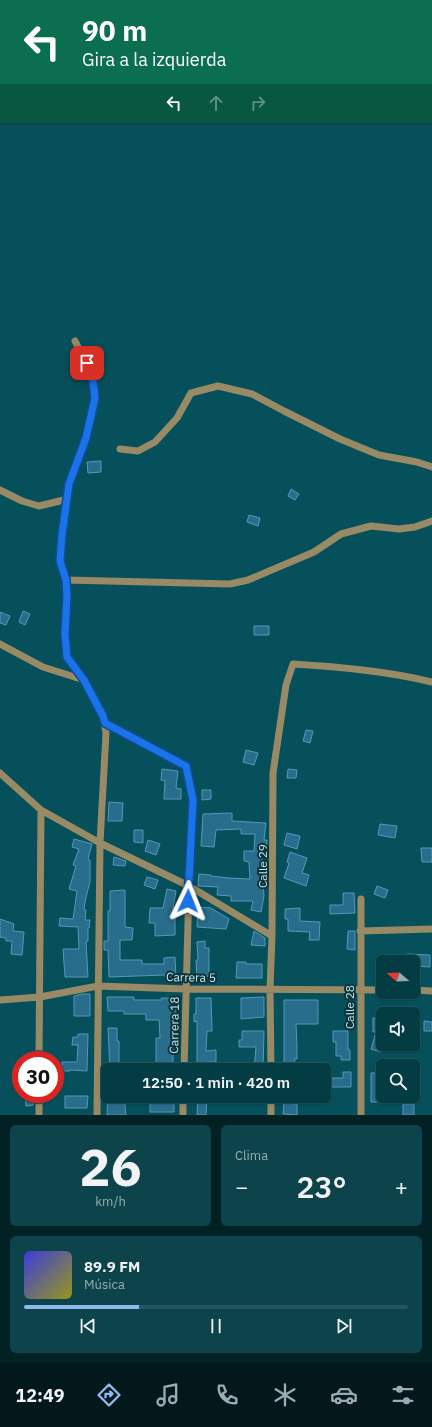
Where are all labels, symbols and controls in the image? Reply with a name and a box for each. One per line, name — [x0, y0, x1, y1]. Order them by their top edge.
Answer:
text: 90 m — [82, 12, 147, 49]
icon: left — [16, 16, 68, 68]
text: Gira a la izquierda — [82, 48, 226, 71]
icon: left — [163, 92, 185, 114]
icon: ahead — [205, 92, 227, 114]
icon: right — [247, 92, 269, 114]
pin — [70, 346, 104, 380]
icon: arrive — [76, 352, 98, 374]
street label: Calle 29 — [255, 844, 270, 888]
position arrow — [167, 880, 209, 922]
north arrow — [376, 955, 420, 999]
map controls — [376, 955, 420, 1103]
street label: Carrera 5 — [166, 969, 216, 985]
street label: Calle 28 — [342, 985, 357, 1029]
street label: Carrera 18 — [166, 996, 182, 1054]
button: sound — [376, 1007, 420, 1051]
speed limit sign: 30 — [12, 1051, 64, 1103]
button: search — [376, 1059, 420, 1103]
text: 12:50 · 1 min · 420 m — [142, 1073, 290, 1092]
text: 26 — [79, 1133, 142, 1200]
text: Clima — [235, 1147, 268, 1164]
text: 23° — [296, 1167, 347, 1206]
text: − — [235, 1172, 248, 1201]
text: + — [395, 1172, 408, 1201]
text: km/h — [95, 1193, 126, 1210]
text: 89.9 FM — [84, 1257, 140, 1276]
text: Música — [84, 1276, 125, 1293]
icon: previous — [77, 1315, 99, 1337]
icon: pause — [205, 1315, 227, 1337]
icon: next — [333, 1315, 355, 1337]
icon: directions — [95, 1381, 123, 1409]
icon: music — [154, 1381, 182, 1409]
icon: phone — [213, 1381, 241, 1409]
icon: climate — [271, 1381, 299, 1409]
icon: car — [330, 1381, 358, 1409]
icon: filters — [389, 1381, 417, 1409]
text: 12:49 — [15, 1384, 64, 1407]

